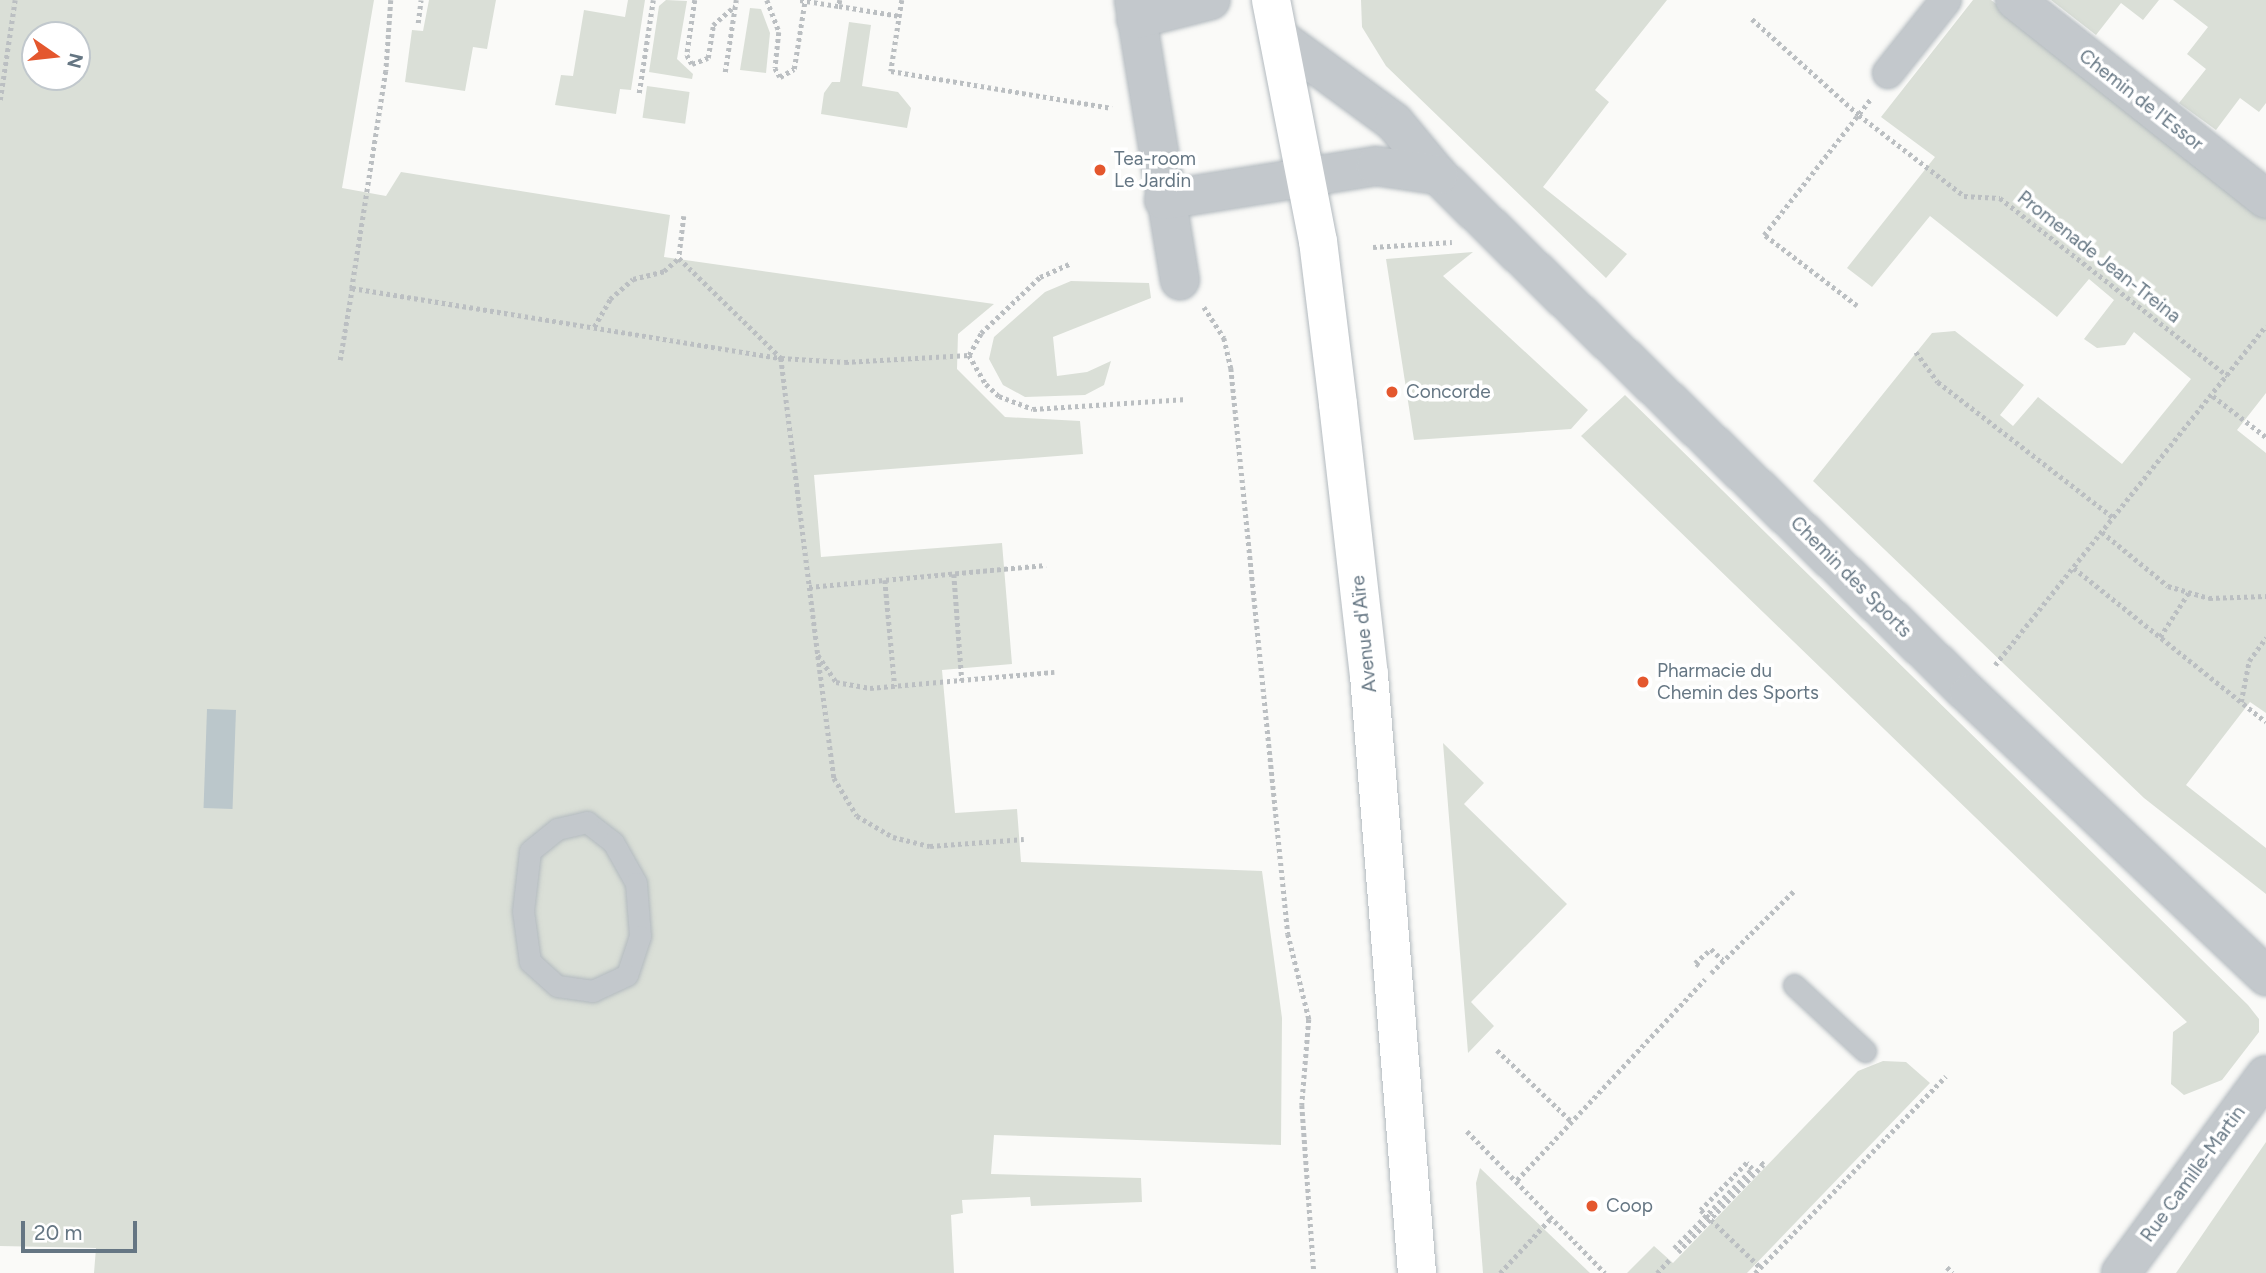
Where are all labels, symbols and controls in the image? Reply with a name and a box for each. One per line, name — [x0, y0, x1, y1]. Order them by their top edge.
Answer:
north arrow — [21, 21, 91, 91]
street label: Chemin de l'Essor — [2074, 44, 2208, 156]
text: N — [62, 51, 88, 71]
place label: Tea-room Le Jardin — [1114, 148, 1196, 192]
marker: Tea-room Le Jardin — [1092, 162, 1108, 178]
street label: Promenade Jean-Treina — [2013, 186, 2185, 328]
place label: Concorde — [1406, 381, 1491, 403]
marker: Concorde — [1384, 384, 1400, 400]
street label: Chemin des Sports — [1786, 512, 1916, 642]
street label: Avenue d'Aïre — [1346, 574, 1382, 694]
place label: Pharmacie du Chemin des Sports — [1657, 660, 1819, 704]
marker: Pharmacie du Chemin des Sports — [1635, 674, 1651, 690]
street label: Rue Camille-Martin — [2136, 1102, 2250, 1246]
place label: Coop — [1606, 1195, 1653, 1217]
marker: Coop — [1584, 1198, 1600, 1214]
scale bar — [24, 1206, 140, 1250]
text: 20 m — [34, 1220, 82, 1245]

